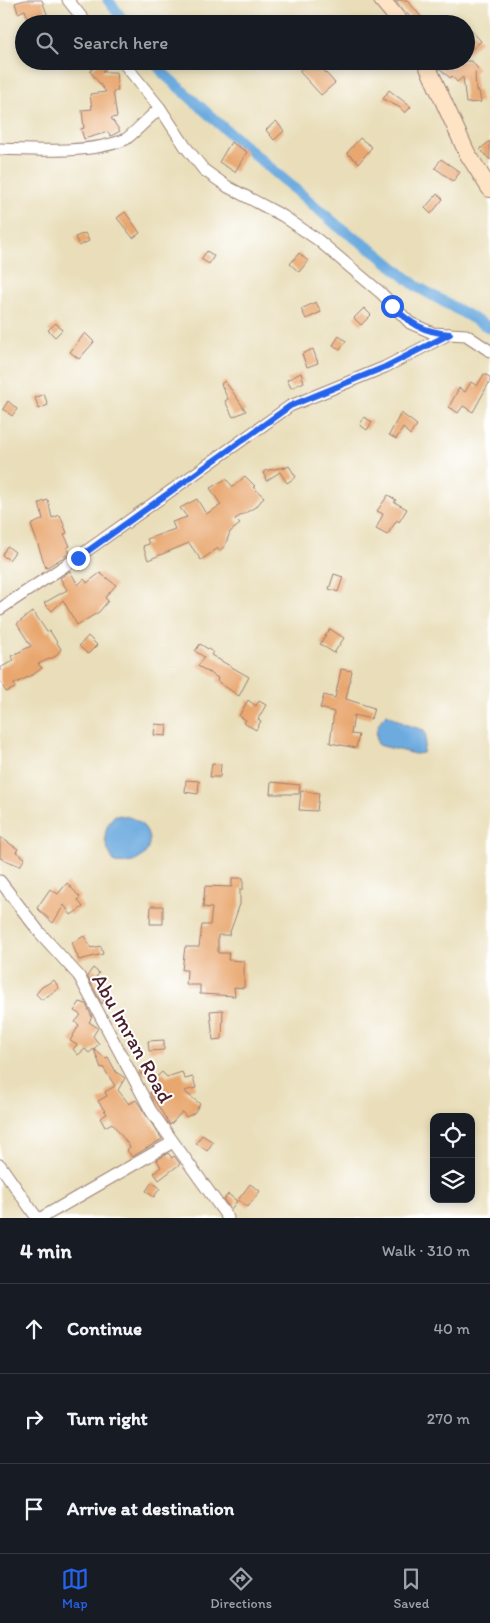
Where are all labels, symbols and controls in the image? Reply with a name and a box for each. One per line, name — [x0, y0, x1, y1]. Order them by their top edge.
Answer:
search box — [15, 15, 475, 70]
icon: search — [33, 29, 61, 57]
text: Search here — [73, 31, 168, 54]
route start — [381, 295, 404, 318]
route end — [67, 547, 90, 570]
street label: Abu Imran Road — [87, 969, 179, 1107]
map controls — [430, 1113, 475, 1203]
button: locate — [430, 1113, 475, 1158]
button: layers — [430, 1158, 475, 1203]
text: 4 min — [20, 1238, 72, 1263]
text: Walk · 310 m — [382, 1241, 470, 1260]
icon: ahead — [20, 1315, 48, 1343]
text: Continue — [67, 1317, 142, 1340]
text: 40 m — [433, 1319, 470, 1338]
icon: right — [20, 1405, 48, 1433]
text: Turn right — [67, 1407, 148, 1430]
text: 270 m — [427, 1409, 470, 1428]
icon: arrive — [20, 1495, 48, 1523]
text: Arrive at destination — [67, 1497, 234, 1520]
tab: Map — [61, 1565, 89, 1612]
tab: Directions — [210, 1565, 272, 1612]
tab: Saved — [393, 1565, 429, 1612]

